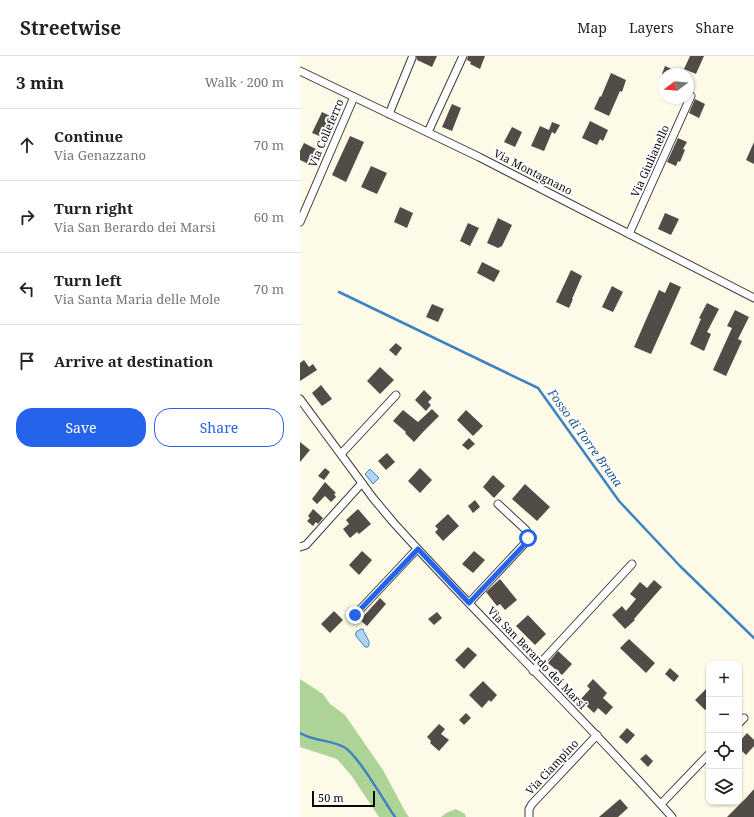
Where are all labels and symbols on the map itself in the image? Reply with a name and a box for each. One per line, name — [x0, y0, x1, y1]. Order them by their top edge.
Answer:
north arrow — [658, 68, 694, 104]
street label: Via Colleferro — [304, 97, 347, 169]
street label: Via Giulianello — [627, 122, 672, 199]
street label: Via Montagnano — [491, 145, 575, 198]
water label: Fosso di Torre Bruna — [544, 385, 627, 490]
route start — [519, 529, 537, 547]
street label: Via San Berardo dei Marsi — [484, 603, 591, 712]
route end — [346, 606, 364, 624]
street label: Via Ciampino — [522, 736, 581, 798]
scale bar — [312, 789, 375, 808]

